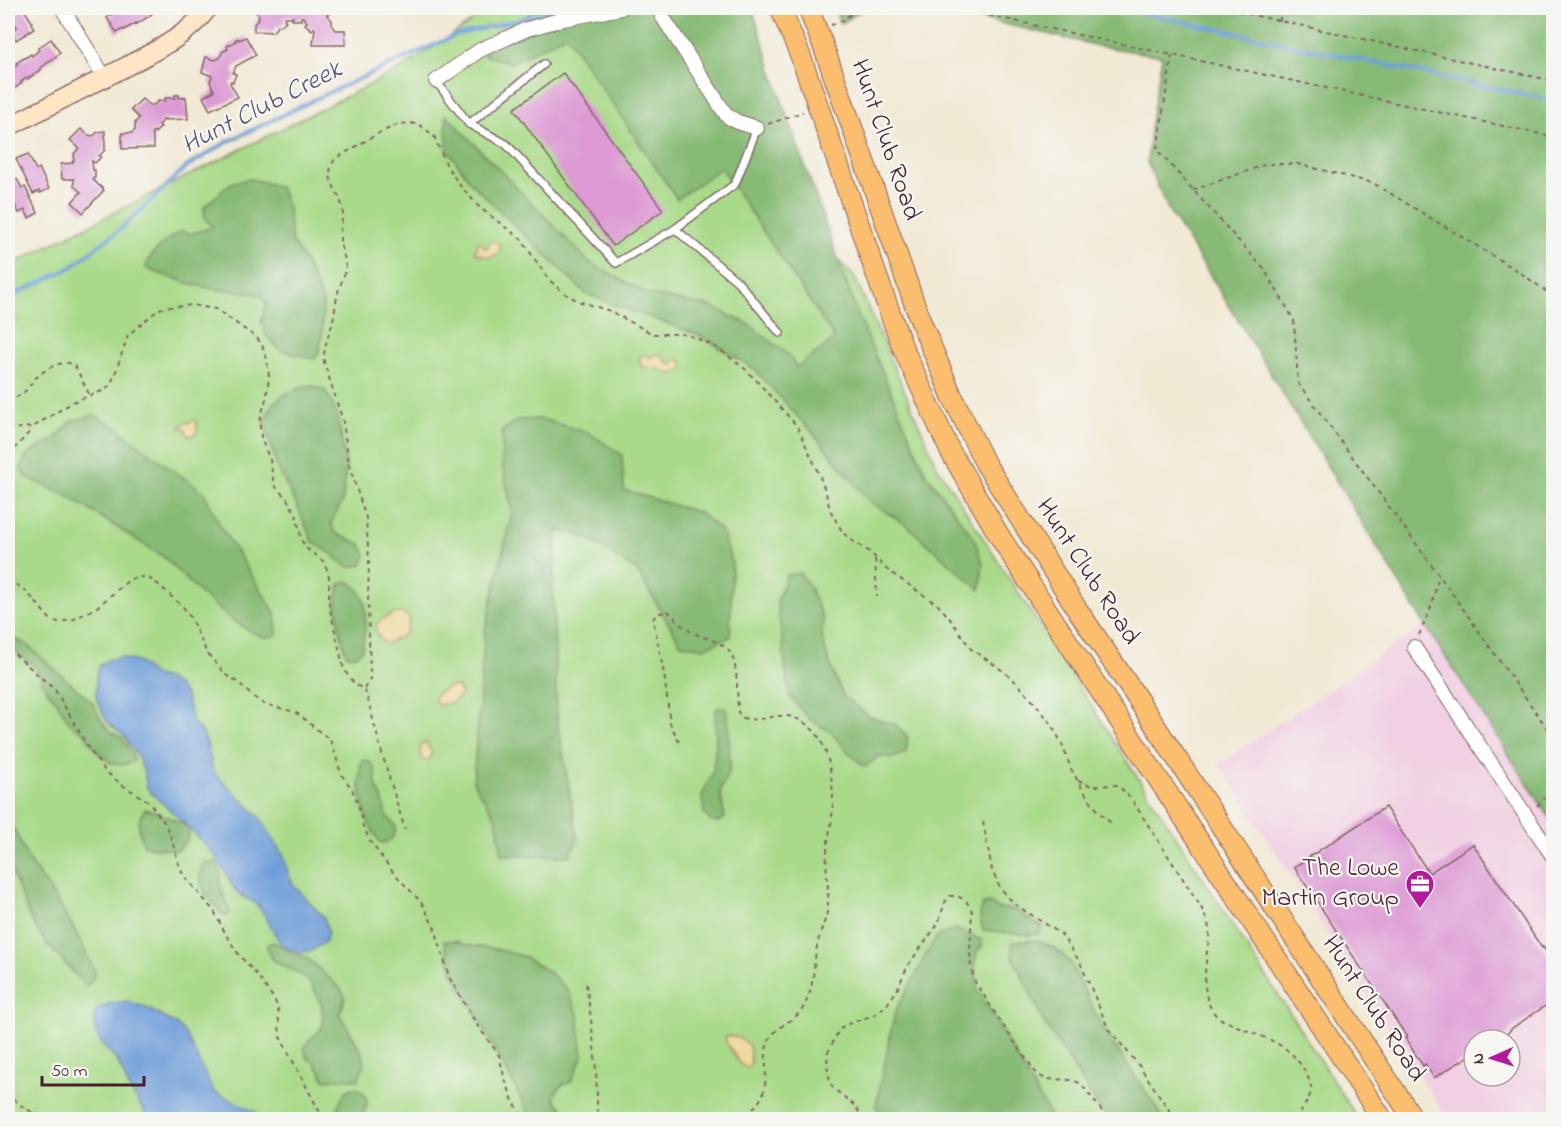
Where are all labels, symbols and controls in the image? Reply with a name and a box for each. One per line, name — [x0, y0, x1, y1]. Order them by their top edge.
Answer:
water label: Hunt Club Creek — [175, 50, 350, 165]
street label: Hunt Club Road — [840, 54, 930, 226]
street label: Hunt Club Road — [1025, 491, 1149, 653]
place label: The Lowe Martin Group — [1262, 850, 1399, 918]
office icon: The Lowe Martin Group — [1404, 868, 1436, 910]
street label: Hunt Club Road — [1311, 928, 1435, 1090]
north arrow — [1462, 1028, 1522, 1088]
scale bar — [42, 1049, 144, 1087]
text: N — [1467, 1052, 1491, 1065]
text: 50 m — [51, 1059, 88, 1085]

